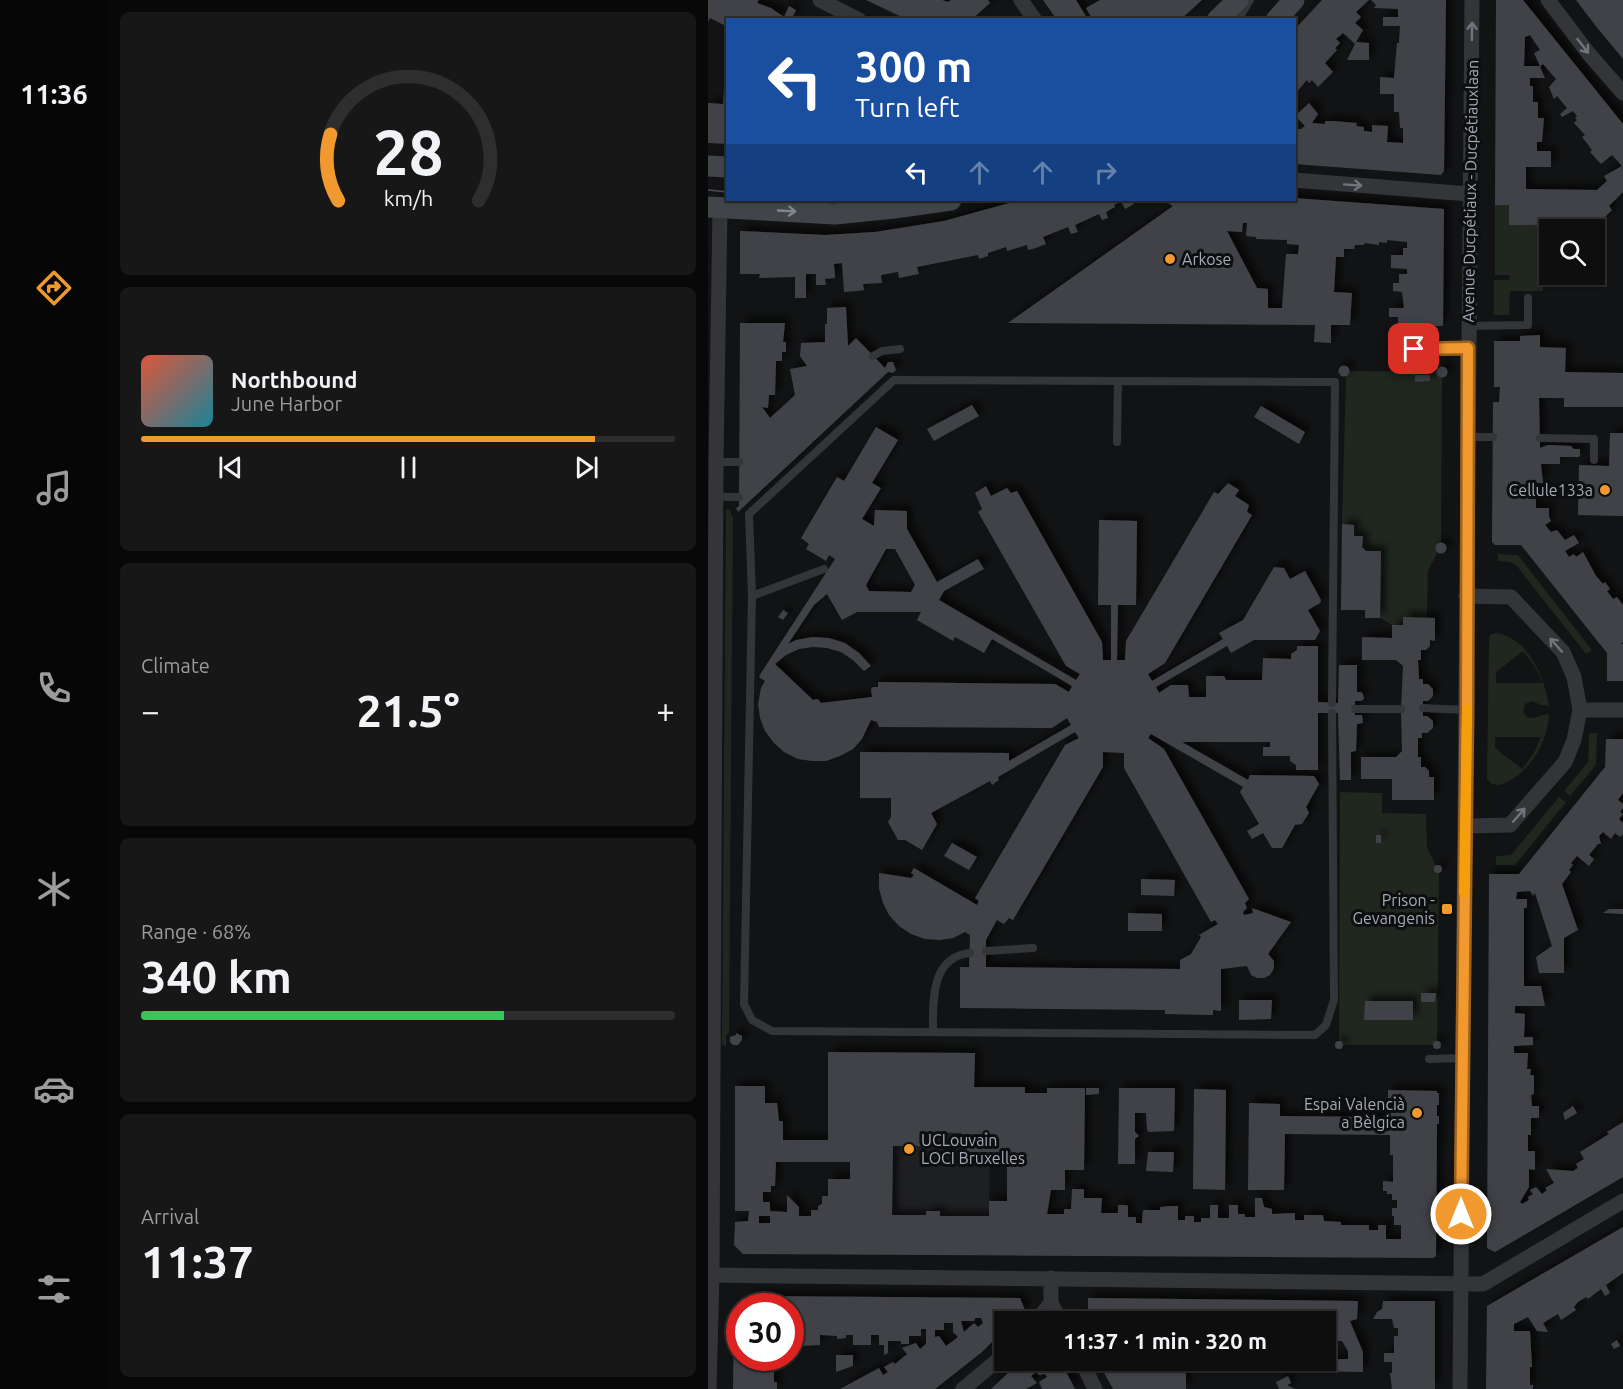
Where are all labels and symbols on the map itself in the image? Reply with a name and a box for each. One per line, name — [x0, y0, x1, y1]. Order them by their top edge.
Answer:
one-way arrow — [1466, 21, 1477, 41]
one-way arrow — [1577, 38, 1590, 54]
street label: Avenue Ducpétiaux - Ducpétiauxlaan — [1459, 60, 1481, 322]
one-way arrow — [1342, 179, 1362, 190]
one-way arrow — [777, 206, 797, 217]
place label: Arkose — [1182, 250, 1231, 268]
marker: Arkose — [1163, 252, 1177, 266]
pin — [1388, 323, 1439, 374]
place label: Cellule133a — [1509, 481, 1593, 499]
marker: Cellule133a — [1598, 483, 1612, 497]
one-way arrow — [1549, 638, 1563, 653]
one-way arrow — [1512, 808, 1526, 823]
place label: Prison - Gevangenis — [1352, 891, 1435, 927]
marker: Prison - Gevangenis — [1440, 902, 1454, 916]
place label: Espai Valencià a Bèlgica — [1304, 1095, 1405, 1131]
marker: Espai Valencià a Bèlgica — [1410, 1106, 1424, 1120]
place label: UCLouvain LOCI Bruxelles — [921, 1131, 1025, 1167]
marker: UCLouvain LOCI Bruxelles — [902, 1142, 916, 1156]
position arrow — [1429, 1182, 1493, 1246]
speed limit sign: 30 — [726, 1293, 804, 1371]

